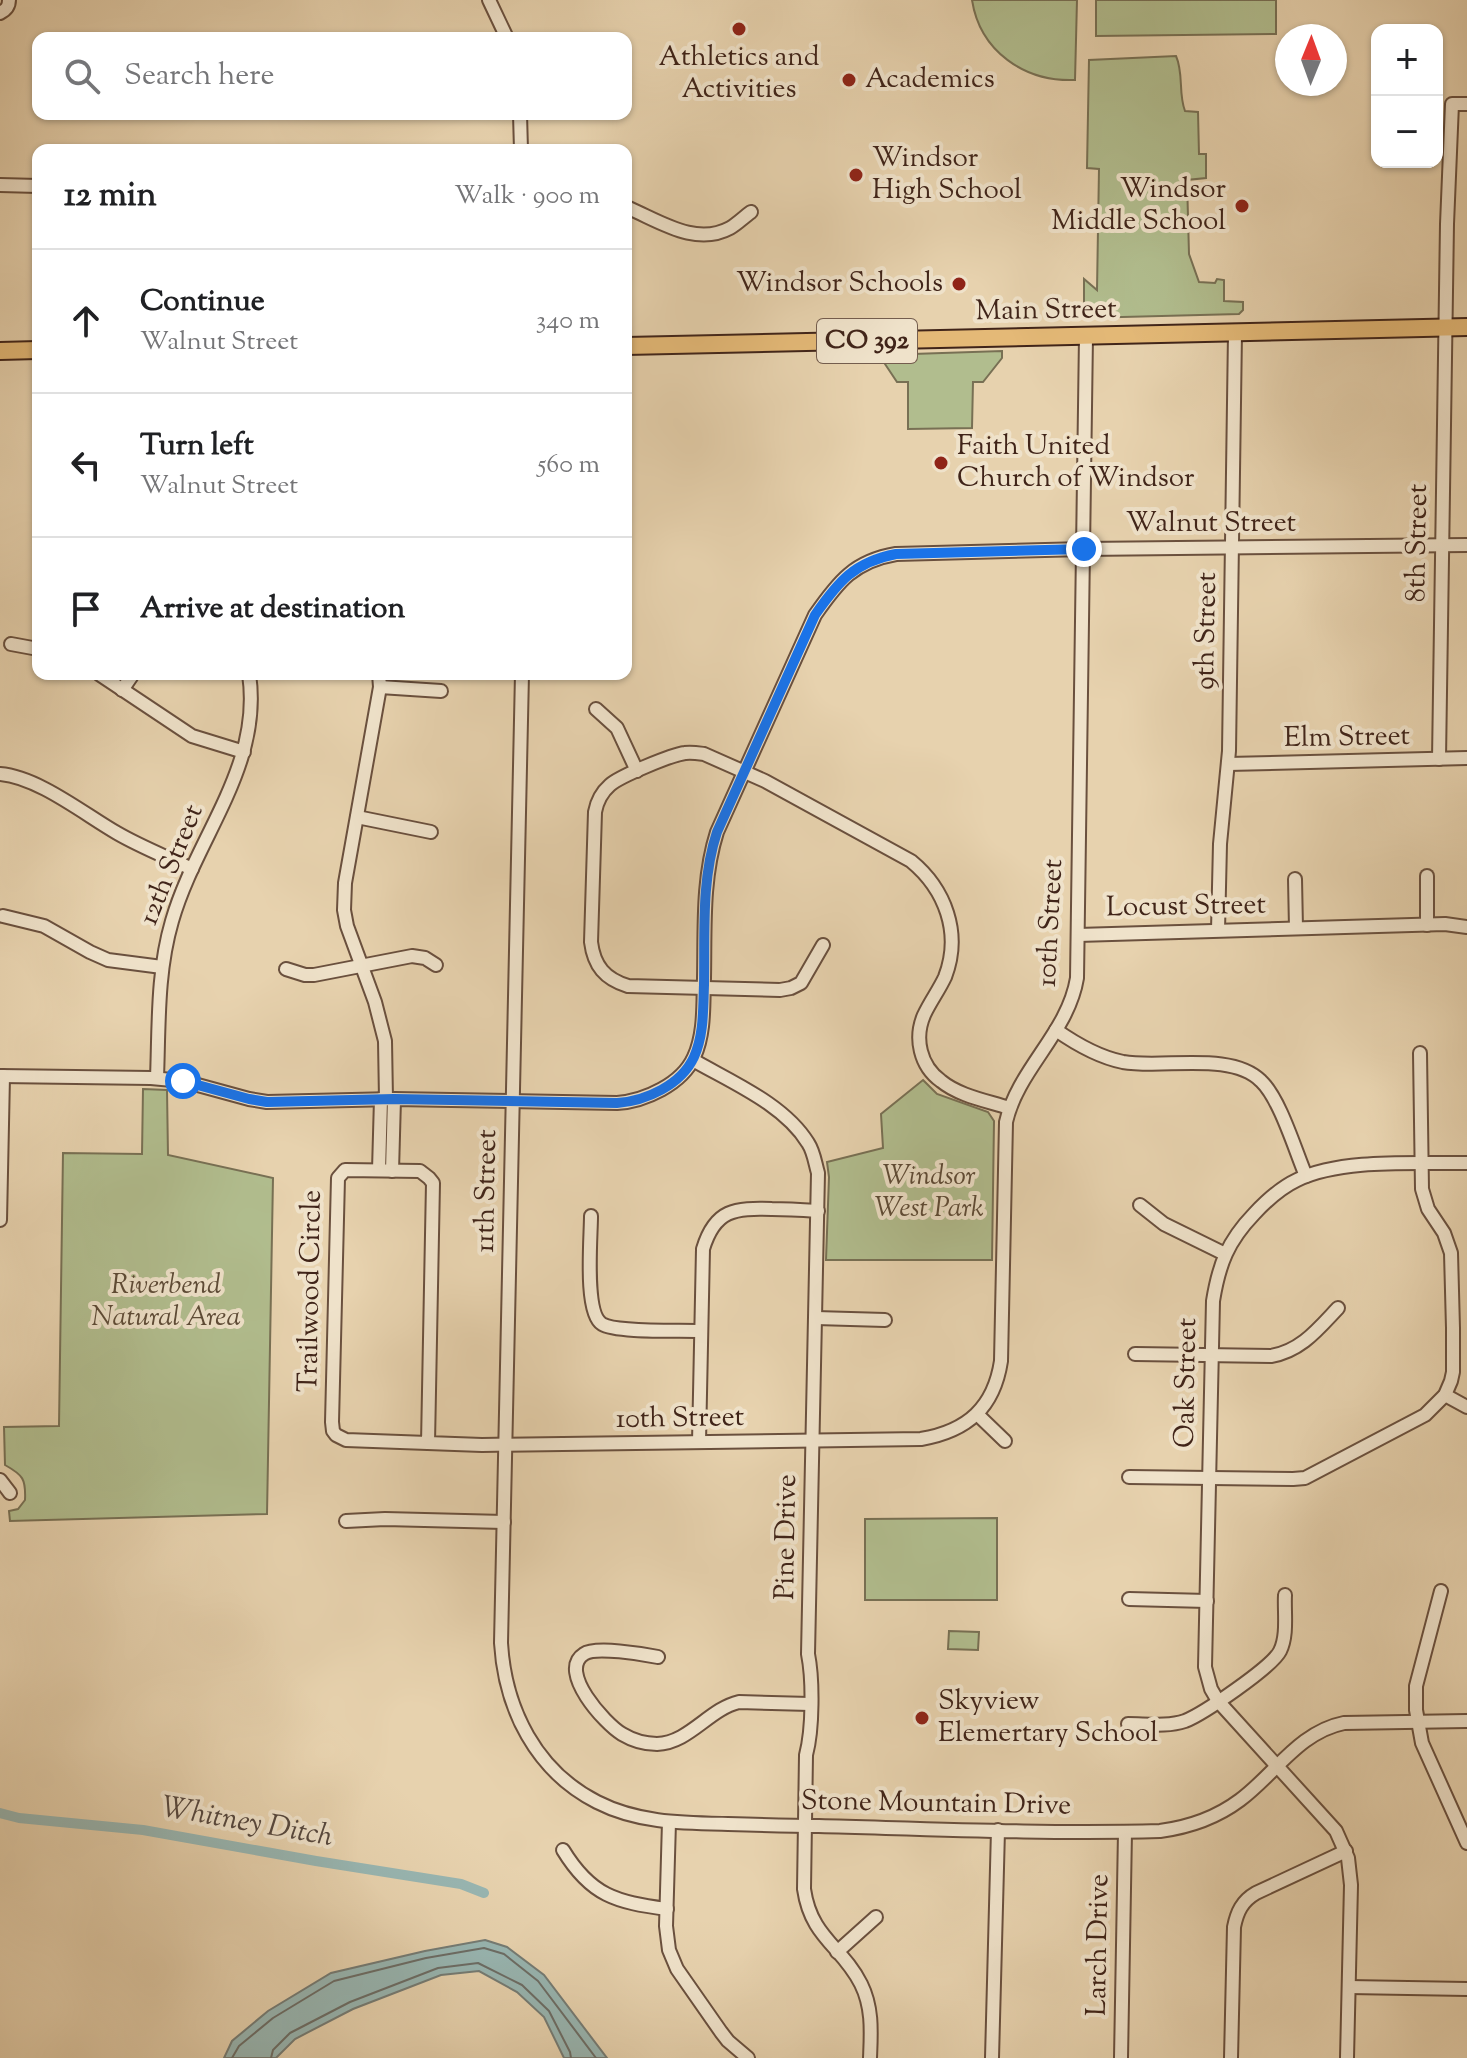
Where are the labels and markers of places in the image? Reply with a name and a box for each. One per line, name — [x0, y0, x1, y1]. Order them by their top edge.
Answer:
marker: Athletics and Activities — [730, 20, 748, 38]
place label: Athletics and Activities — [659, 38, 820, 110]
place label: Academics — [865, 60, 995, 100]
marker: Academics — [840, 71, 858, 89]
place label: Windsor High School — [872, 139, 1022, 211]
marker: Windsor High School — [847, 166, 865, 184]
place label: Windsor Middle School — [1051, 170, 1226, 242]
marker: Windsor Middle School — [1233, 197, 1251, 215]
place label: Windsor Schools — [736, 264, 943, 304]
marker: Windsor Schools — [950, 275, 968, 293]
place label: Faith United Church of Windsor — [957, 427, 1195, 499]
marker: Faith United Church of Windsor — [932, 454, 950, 472]
place label: Skyview Elemertary School — [938, 1682, 1158, 1754]
marker: Skyview Elemertary School — [913, 1709, 931, 1727]

